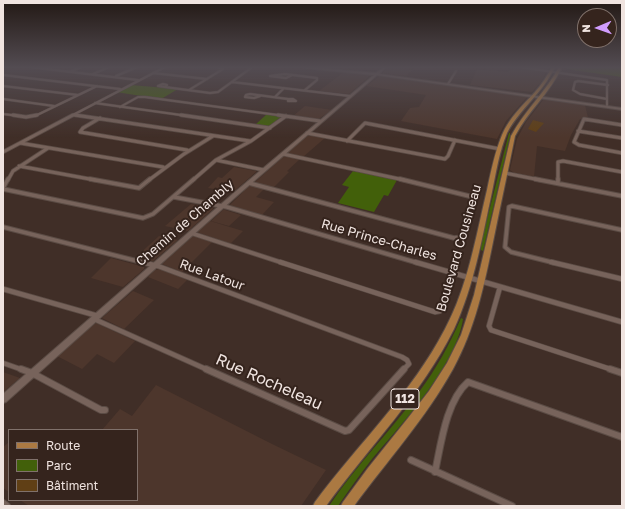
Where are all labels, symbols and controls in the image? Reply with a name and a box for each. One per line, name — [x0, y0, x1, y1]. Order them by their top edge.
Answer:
north arrow — [577, 8, 617, 48]
text: N — [579, 24, 592, 33]
street label: Chemin de Chambly — [133, 176, 237, 270]
street label: Boulevard Cousineau — [433, 183, 485, 313]
street label: Rue Prince-Charles — [319, 216, 439, 264]
street label: Rue Latour — [177, 256, 247, 294]
street label: Rue Rocheleau — [213, 350, 325, 414]
road number: 112 — [391, 389, 419, 409]
legend — [8, 429, 138, 501]
text: Route — [46, 438, 80, 453]
text: Parc — [46, 458, 72, 473]
text: Bâtiment — [46, 478, 98, 493]

